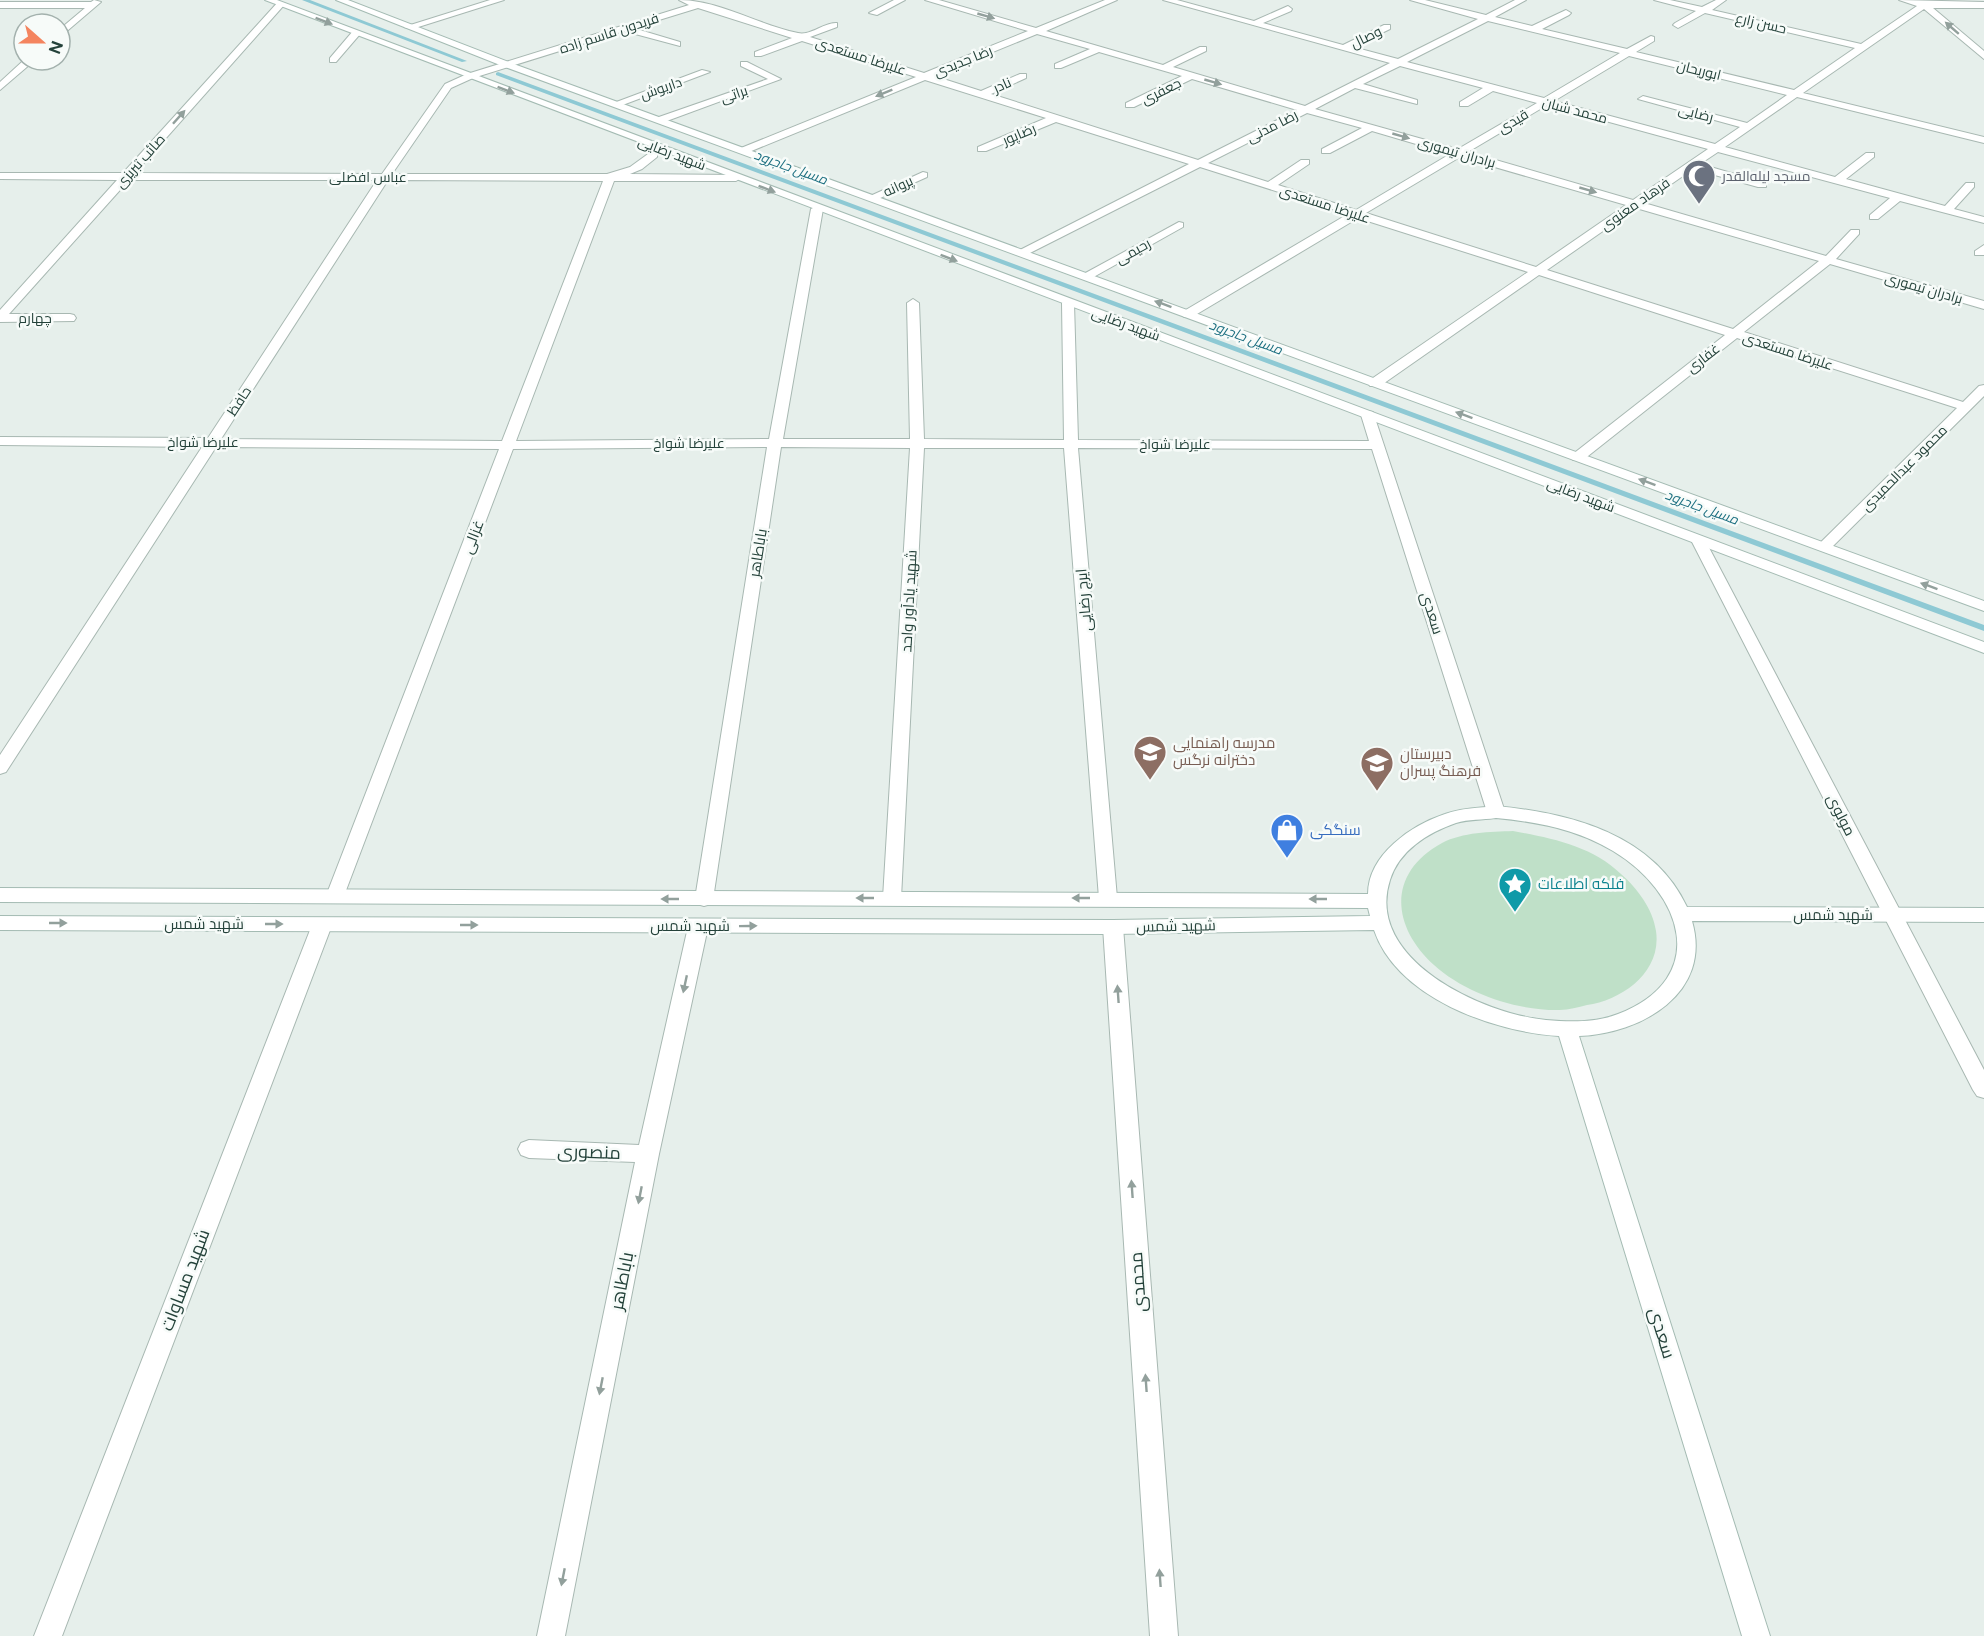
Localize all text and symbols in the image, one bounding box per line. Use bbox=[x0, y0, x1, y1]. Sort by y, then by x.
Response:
street label: فریدون قاسم زاده bbox=[557, 9, 661, 59]
street label: حسن زارع bbox=[1734, 9, 1788, 38]
north arrow bbox=[12, 12, 72, 72]
one-way arrow bbox=[977, 12, 995, 21]
one-way arrow bbox=[315, 16, 333, 26]
one-way arrow bbox=[1944, 21, 1959, 35]
street label: وصال bbox=[1348, 23, 1385, 52]
street label: علیرضا مستعدی bbox=[814, 34, 908, 78]
text: N bbox=[44, 38, 67, 56]
street label: رضا جدیدی bbox=[931, 42, 995, 80]
street label: ابوریحان bbox=[1675, 57, 1723, 83]
street label: داریوش bbox=[638, 73, 684, 103]
street label: نادر bbox=[989, 74, 1014, 96]
street label: جعفری bbox=[1138, 75, 1184, 107]
one-way arrow bbox=[1204, 78, 1222, 87]
street label: براتی bbox=[718, 82, 750, 106]
one-way arrow bbox=[497, 86, 515, 95]
one-way arrow bbox=[874, 88, 892, 98]
street label: محمد شبان bbox=[1541, 94, 1609, 126]
street label: رضایی bbox=[1677, 101, 1715, 125]
street label: رضا مدنی bbox=[1244, 106, 1300, 146]
street label: قیدی bbox=[1495, 106, 1531, 136]
one-way arrow bbox=[172, 110, 185, 125]
street label: رضاپور bbox=[999, 120, 1039, 150]
street label: صائب تبریزی bbox=[112, 131, 168, 191]
one-way arrow bbox=[1392, 132, 1410, 141]
street label: شهید رضایی bbox=[636, 133, 708, 173]
street label: برادران تیموری bbox=[1416, 133, 1498, 171]
water label: مسیل جاجرود bbox=[752, 146, 831, 189]
mosque icon: مسجد لیله‌القدر bbox=[1681, 158, 1717, 205]
place label: مسجد لیله‌القدر bbox=[1721, 168, 1810, 184]
street label: عباس افضلی bbox=[329, 169, 407, 185]
street label: پروانه bbox=[880, 172, 917, 202]
street label: فرهاد معنوی bbox=[1597, 174, 1673, 234]
street label: علیرضا مستعدی bbox=[1278, 182, 1372, 226]
one-way arrow bbox=[758, 185, 776, 195]
one-way arrow bbox=[1579, 186, 1597, 195]
street label: رحیمی bbox=[1113, 235, 1153, 267]
one-way arrow bbox=[940, 254, 958, 263]
street label: برادران تیموری bbox=[1883, 269, 1965, 307]
one-way arrow bbox=[1154, 299, 1172, 309]
street label: شهید رضایی bbox=[1090, 304, 1162, 344]
street label: چهارم bbox=[18, 310, 52, 328]
water label: مسیل جاجرود bbox=[1207, 316, 1286, 359]
street label: علیرضا مستعدی bbox=[1741, 329, 1835, 373]
street label: غفاری bbox=[1683, 340, 1723, 376]
street label: حافظ bbox=[224, 383, 254, 419]
one-way arrow bbox=[1455, 410, 1473, 420]
street label: محمود عبدالحمیدی bbox=[1858, 422, 1950, 514]
street label: علیرضا شواخ bbox=[167, 434, 239, 451]
street label: علیرضا شواخ bbox=[653, 435, 725, 452]
street label: علیرضا شواخ bbox=[1139, 436, 1211, 453]
street label: شهید رضایی bbox=[1545, 475, 1617, 515]
one-way arrow bbox=[1638, 477, 1656, 487]
water label: مسیل جاجرود bbox=[1663, 486, 1742, 529]
street label: غزالی bbox=[458, 518, 489, 557]
street label: باباطاهر bbox=[745, 527, 771, 580]
street label: شهید یادآور واحد bbox=[897, 549, 922, 653]
street label: ایرج رضایی bbox=[1072, 568, 1098, 632]
one-way arrow bbox=[1920, 580, 1938, 590]
street label: سعدی bbox=[1416, 590, 1447, 637]
school or university icon: مدرسه راهنمایی دخترانه نرگس bbox=[1132, 734, 1168, 781]
place label: مدرسه راهنمایی دخترانه نرگس bbox=[1173, 734, 1275, 770]
school or university icon: دبیرستان فرهنگ پسران bbox=[1359, 745, 1395, 792]
place label: دبیرستان فرهنگ پسران bbox=[1400, 745, 1481, 781]
street label: مولوی bbox=[1822, 791, 1859, 839]
shop icon: سنگکی bbox=[1269, 812, 1305, 859]
place label: سنگکی bbox=[1310, 821, 1361, 840]
place icon: فلکه اطلاعات bbox=[1497, 866, 1533, 913]
place label: فلکه اطلاعات bbox=[1538, 875, 1624, 892]
one-way arrow bbox=[856, 893, 875, 903]
one-way arrow bbox=[1072, 893, 1091, 903]
one-way arrow bbox=[661, 894, 680, 903]
one-way arrow bbox=[1309, 894, 1328, 904]
street label: شهید شمس bbox=[1793, 906, 1873, 925]
street label: شهید شمس bbox=[164, 915, 244, 934]
street label: شهید شمس bbox=[1136, 916, 1216, 937]
street label: شهید شمس bbox=[650, 917, 730, 936]
one-way arrow bbox=[49, 918, 68, 928]
one-way arrow bbox=[265, 920, 284, 929]
one-way arrow bbox=[460, 921, 479, 930]
one-way arrow bbox=[739, 921, 758, 930]
one-way arrow bbox=[680, 974, 689, 993]
one-way arrow bbox=[1113, 985, 1123, 1004]
street label: منصوری bbox=[557, 1140, 621, 1164]
one-way arrow bbox=[1127, 1179, 1137, 1198]
one-way arrow bbox=[635, 1186, 644, 1205]
street label: شهید مساوات bbox=[156, 1226, 214, 1334]
street label: باباطاهر bbox=[605, 1250, 638, 1313]
street label: محمدی bbox=[1125, 1251, 1151, 1313]
street label: سعدی bbox=[1644, 1305, 1680, 1361]
one-way arrow bbox=[1141, 1374, 1150, 1393]
one-way arrow bbox=[596, 1377, 605, 1396]
one-way arrow bbox=[558, 1568, 567, 1587]
one-way arrow bbox=[1155, 1568, 1164, 1587]

